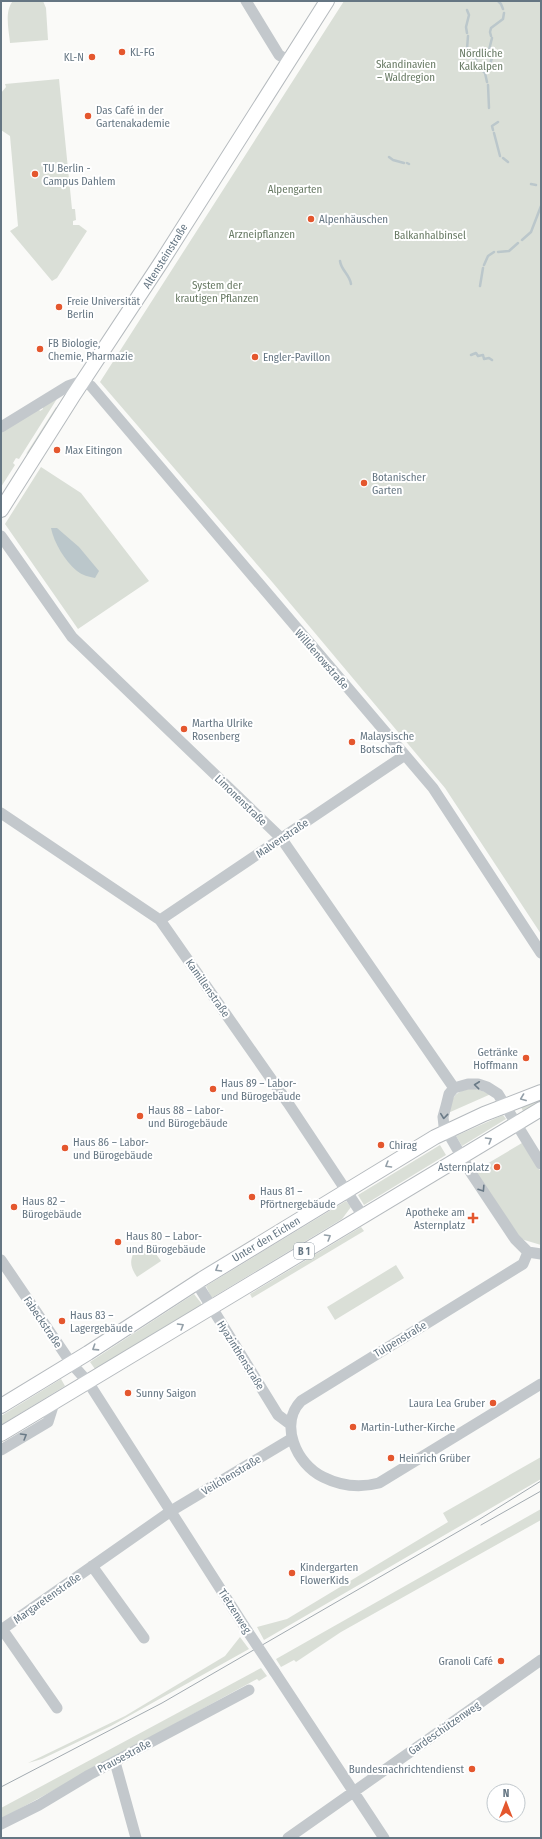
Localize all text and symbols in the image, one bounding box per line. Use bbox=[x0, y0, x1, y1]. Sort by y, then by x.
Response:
place label: KL-FG bbox=[130, 46, 155, 59]
marker: KL-FG bbox=[117, 47, 127, 57]
park label: Nördliche Kalkalpen bbox=[459, 47, 503, 73]
place label: KL-N bbox=[64, 51, 84, 64]
marker: KL-N bbox=[87, 52, 97, 62]
park label: Skandinavien – Waldregion bbox=[376, 58, 436, 84]
place label: Das Café in der Gartenakademie bbox=[96, 104, 170, 130]
marker: Das Café in der Gartenakademie bbox=[83, 111, 93, 121]
place label: TU Berlin - Campus Dahlem bbox=[43, 162, 115, 188]
marker: TU Berlin - Campus Dahlem bbox=[30, 169, 40, 179]
park label: Alpengarten bbox=[268, 183, 322, 196]
place label: Alpenhäuschen bbox=[319, 213, 388, 226]
marker: Alpenhäuschen bbox=[306, 214, 316, 224]
street label: Altensteinstraße bbox=[140, 221, 191, 291]
park label: Arzneipflanzen bbox=[229, 228, 295, 241]
park label: Balkanhalbinsel bbox=[394, 229, 466, 242]
park label: System der krautigen Pflanzen bbox=[175, 279, 259, 305]
place label: Freie Universität Berlin bbox=[67, 295, 141, 321]
marker: Freie Universität Berlin bbox=[54, 302, 64, 312]
place label: FB Biologie, Chemie, Pharmazie bbox=[48, 337, 133, 363]
marker: FB Biologie, Chemie, Pharmazie bbox=[35, 344, 45, 354]
place label: Engler-Pavillon bbox=[263, 351, 330, 364]
marker: Engler-Pavillon bbox=[250, 352, 260, 362]
place label: Max Eitingon bbox=[65, 444, 122, 457]
marker: Max Eitingon bbox=[52, 445, 62, 455]
place label: Botanischer Garten bbox=[372, 471, 426, 497]
marker: Botanischer Garten bbox=[359, 478, 369, 488]
street label: Willdenowstraße bbox=[292, 627, 351, 692]
place label: Martha Ulrike Rosenberg bbox=[192, 717, 253, 743]
marker: Martha Ulrike Rosenberg bbox=[179, 724, 189, 734]
place label: Malaysische Botschaft bbox=[360, 730, 414, 756]
marker: Malaysische Botschaft bbox=[347, 737, 357, 747]
street label: Limonenstraße bbox=[212, 772, 269, 828]
street label: Malvenstraße bbox=[254, 816, 311, 861]
street label: Kamillenstraße bbox=[183, 957, 232, 1020]
place label: Getränke Hoffmann bbox=[473, 1046, 518, 1072]
marker: Getränke Hoffmann bbox=[521, 1053, 531, 1063]
place label: Haus 89 – Labor- und Bürogebäude bbox=[221, 1077, 301, 1103]
one-way arrow bbox=[474, 1081, 480, 1090]
marker: Haus 89 – Labor- und Bürogebäude bbox=[208, 1084, 218, 1094]
one-way arrow bbox=[520, 1094, 527, 1102]
place label: Haus 88 – Labor- und Bürogebäude bbox=[148, 1104, 228, 1130]
marker: Haus 88 – Labor- und Bürogebäude bbox=[135, 1111, 145, 1121]
one-way arrow bbox=[440, 1113, 449, 1119]
place label: Haus 86 – Labor- und Bürogebäude bbox=[73, 1136, 153, 1162]
one-way arrow bbox=[485, 1138, 492, 1145]
place label: Chirag bbox=[389, 1139, 418, 1152]
marker: Chirag bbox=[376, 1140, 386, 1150]
marker: Haus 86 – Labor- und Bürogebäude bbox=[60, 1143, 70, 1153]
one-way arrow bbox=[385, 1161, 392, 1168]
place label: Asternplatz bbox=[438, 1161, 490, 1174]
marker: Asternplatz bbox=[492, 1162, 502, 1172]
place label: Haus 81 – Pförtnergebäude bbox=[260, 1185, 336, 1211]
one-way arrow bbox=[477, 1185, 484, 1192]
marker: Haus 81 – Pförtnergebäude bbox=[247, 1192, 257, 1202]
place label: Haus 82 – Bürogebäude bbox=[22, 1195, 82, 1221]
marker: Haus 82 – Bürogebäude bbox=[9, 1202, 19, 1212]
place label: Apotheke am Asternplatz bbox=[406, 1206, 466, 1232]
marker: Apotheke am Asternplatz bbox=[468, 1213, 478, 1223]
street label: Unter den Eichen bbox=[230, 1214, 303, 1265]
place label: Haus 80 – Labor- und Bürogebäude bbox=[126, 1230, 206, 1256]
one-way arrow bbox=[324, 1234, 331, 1241]
marker: Haus 80 – Labor- und Bürogebäude bbox=[113, 1237, 123, 1247]
road number: B 1 bbox=[294, 1243, 314, 1259]
one-way arrow bbox=[215, 1264, 222, 1271]
street label: Fabeckstraße bbox=[21, 1294, 65, 1350]
place label: Haus 83 – Lagergebäude bbox=[70, 1309, 133, 1335]
marker: Haus 83 – Lagergebäude bbox=[57, 1316, 67, 1326]
street label: Hyazinthenstraße bbox=[214, 1318, 267, 1392]
street label: Tulpenstraße bbox=[372, 1319, 429, 1360]
one-way arrow bbox=[177, 1323, 184, 1330]
one-way arrow bbox=[92, 1343, 99, 1351]
place label: Sunny Saigon bbox=[136, 1387, 196, 1400]
marker: Sunny Saigon bbox=[123, 1388, 133, 1398]
place label: Laura Lea Gruber bbox=[409, 1397, 485, 1410]
marker: Laura Lea Gruber bbox=[488, 1398, 498, 1408]
place label: Martin-Luther-Kirche bbox=[361, 1421, 455, 1434]
marker: Martin-Luther-Kirche bbox=[348, 1422, 358, 1432]
one-way arrow bbox=[20, 1434, 27, 1441]
place label: Heinrich Grüber bbox=[399, 1452, 471, 1465]
street label: Veilchenstraße bbox=[199, 1453, 263, 1498]
marker: Heinrich Grüber bbox=[386, 1453, 396, 1463]
place label: Kindergarten FlowerKids bbox=[300, 1561, 358, 1587]
marker: Kindergarten FlowerKids bbox=[287, 1568, 297, 1578]
street label: Margaretenstraße bbox=[11, 1570, 84, 1627]
street label: Tietzenweg bbox=[215, 1587, 254, 1637]
place label: Granoli Café bbox=[438, 1655, 493, 1668]
marker: Granoli Café bbox=[496, 1656, 506, 1666]
street label: Gardeschützenweg bbox=[406, 1698, 483, 1758]
street label: Prausestraße bbox=[95, 1737, 153, 1776]
place label: Bundesnachrichtendienst bbox=[349, 1763, 464, 1776]
marker: Bundesnachrichtendienst bbox=[467, 1764, 477, 1774]
north arrow bbox=[486, 1783, 526, 1823]
text: N bbox=[503, 1787, 509, 1800]

